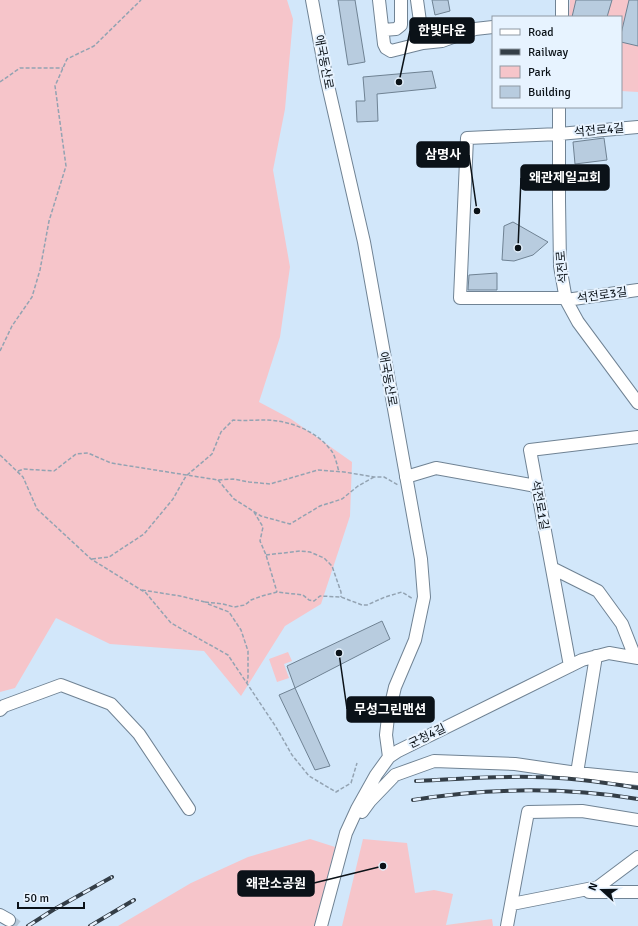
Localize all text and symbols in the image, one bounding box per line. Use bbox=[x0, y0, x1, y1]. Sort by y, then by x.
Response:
legend bbox=[492, 16, 622, 108]
callout: 한빛타운 bbox=[410, 18, 474, 43]
text: 한빛타운 bbox=[418, 23, 466, 39]
text: Road bbox=[528, 25, 554, 40]
street label: 애국동산로 bbox=[311, 34, 336, 91]
text: Railway bbox=[528, 45, 568, 60]
text: Park bbox=[528, 65, 551, 80]
text: Building bbox=[528, 85, 571, 100]
street label: 석전로4길 bbox=[573, 121, 625, 140]
callout: 삼명사 bbox=[417, 142, 469, 167]
text: 삼명사 bbox=[425, 147, 461, 163]
callout: 왜관제일교회 bbox=[521, 165, 609, 190]
text: 왜관제일교회 bbox=[529, 170, 601, 186]
street label: 석전로 bbox=[554, 250, 571, 284]
street label: 석전로3길 bbox=[576, 285, 628, 306]
street label: 애국동산로 bbox=[375, 351, 400, 408]
street label: 석전로1길 bbox=[527, 479, 552, 531]
callout: 무성그린맨션 bbox=[347, 697, 434, 722]
text: 무성그린맨션 bbox=[354, 702, 426, 718]
street label: 군청4길 bbox=[406, 721, 448, 752]
north arrow bbox=[582, 870, 622, 910]
callout: 왜관소공원 bbox=[238, 871, 314, 896]
text: 왜관소공원 bbox=[246, 876, 306, 892]
text: N bbox=[586, 881, 601, 892]
scale bar bbox=[18, 884, 84, 910]
text: 50 m bbox=[24, 891, 49, 906]

